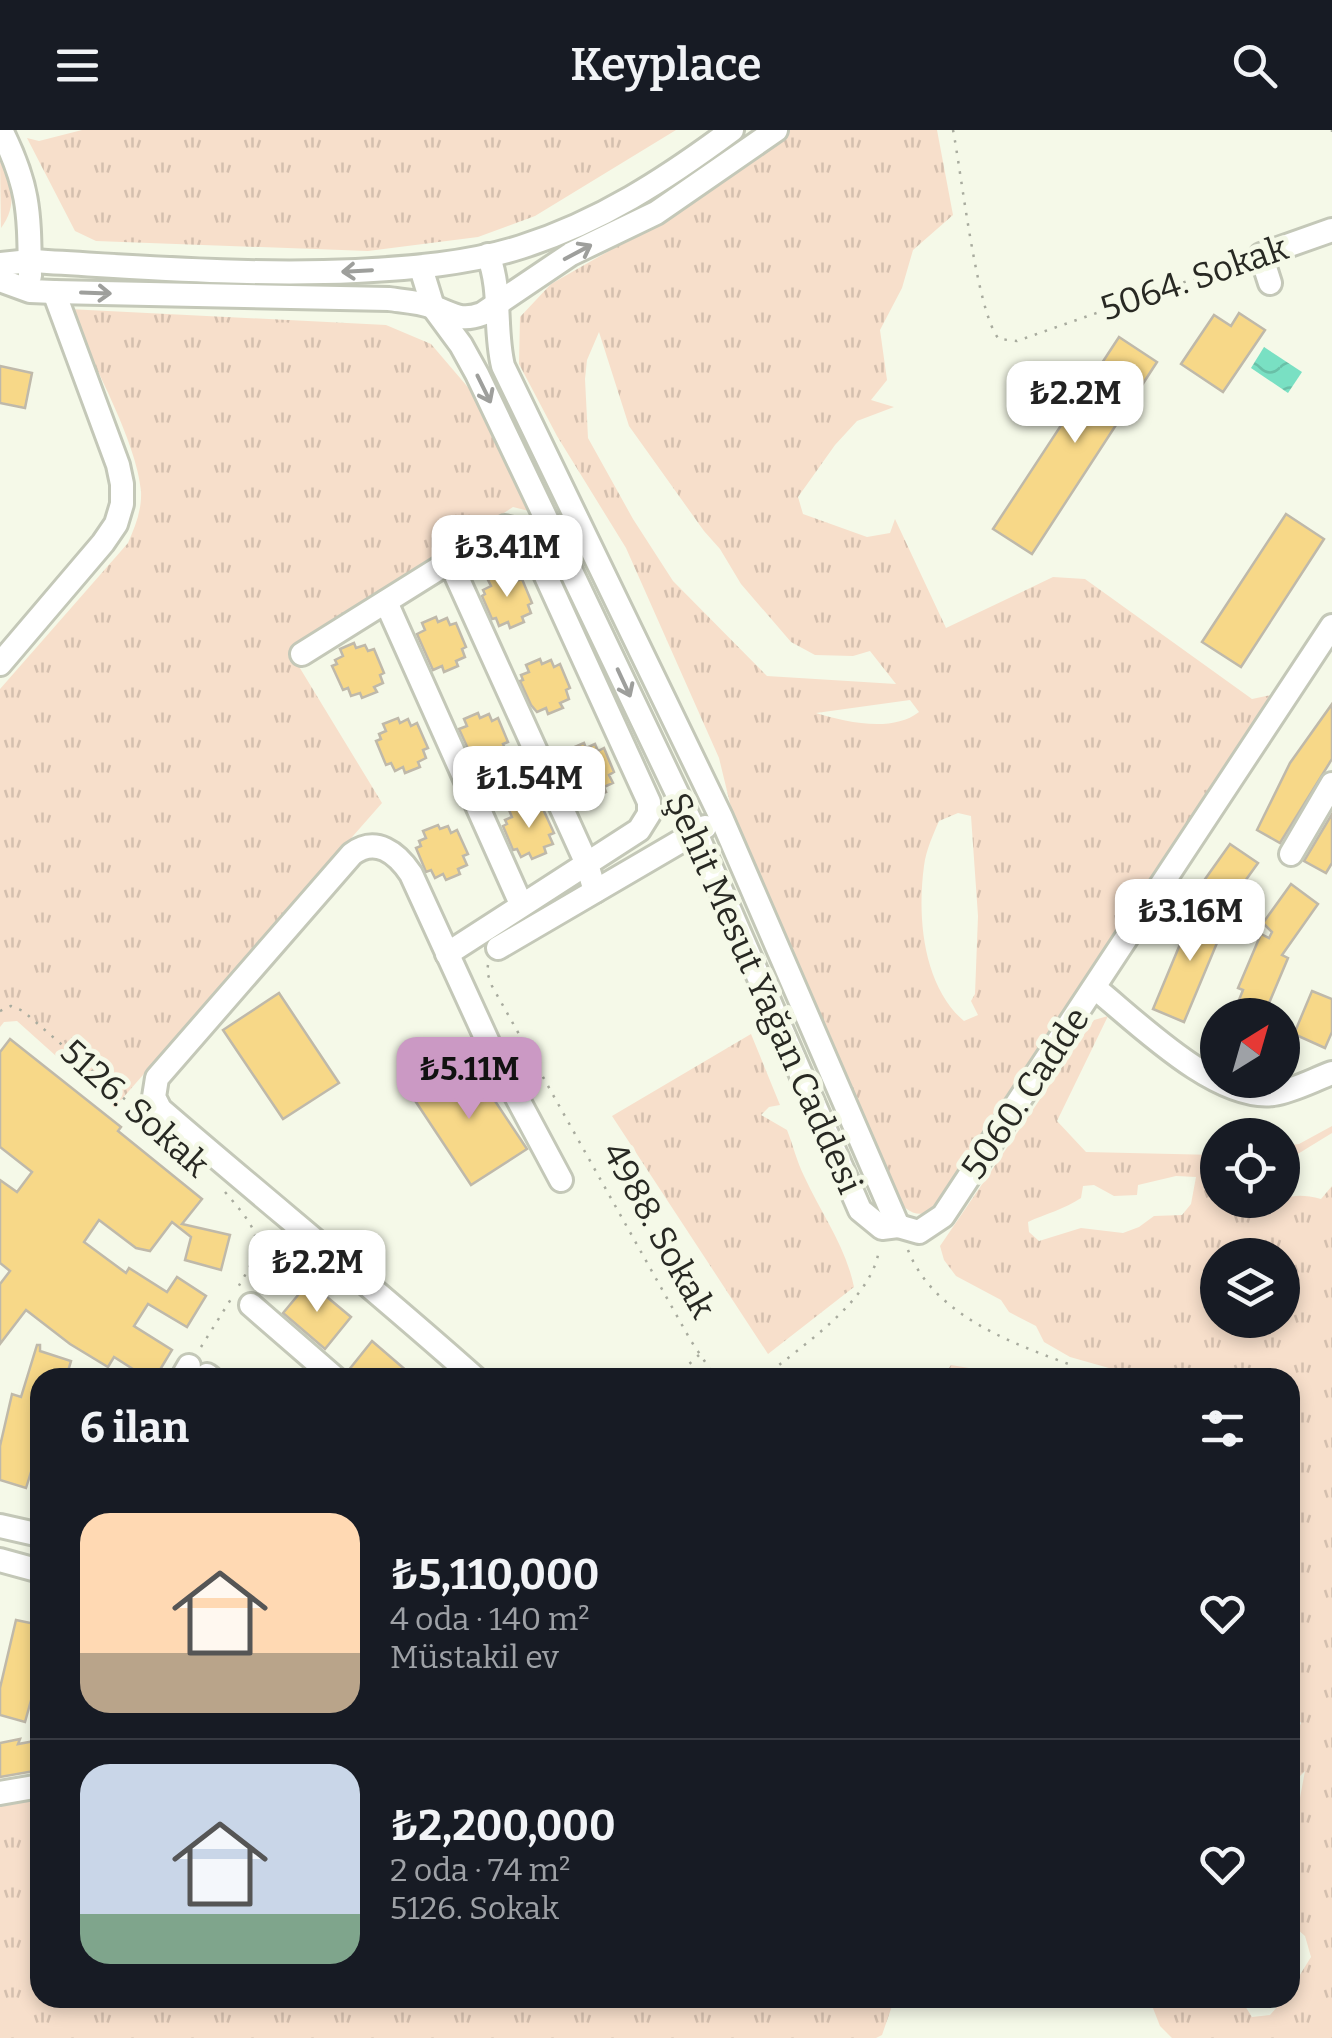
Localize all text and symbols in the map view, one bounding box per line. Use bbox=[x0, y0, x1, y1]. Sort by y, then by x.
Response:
icon: menu bbox=[50, 38, 105, 93]
text: Keyplace bbox=[570, 38, 762, 92]
icon: search bbox=[1227, 38, 1282, 93]
street label: 5064. Sokak bbox=[1095, 226, 1293, 330]
one-way arrow bbox=[563, 241, 592, 261]
one-way arrow bbox=[342, 261, 374, 280]
one-way arrow bbox=[79, 283, 111, 302]
pin: ₺2.2M bbox=[1005, 361, 1145, 446]
one-way arrow bbox=[476, 373, 495, 403]
text: ₺2.2M bbox=[1028, 374, 1122, 412]
pin: ₺3.41M bbox=[426, 515, 588, 600]
text: ₺3.41M bbox=[454, 528, 560, 566]
one-way arrow bbox=[616, 667, 635, 697]
pin: ₺1.54M bbox=[448, 746, 610, 831]
text: ₺1.54M bbox=[475, 759, 583, 797]
street label: Şehit Mesut Yağan Caddesi bbox=[657, 786, 871, 1200]
pin: ₺3.16M bbox=[1109, 879, 1271, 964]
text: ₺3.16M bbox=[1137, 892, 1243, 930]
north arrow bbox=[1200, 998, 1300, 1098]
map controls bbox=[1200, 998, 1300, 1338]
street label: 5060. Cadde bbox=[952, 999, 1098, 1187]
street label: 5126. Sokak bbox=[52, 1031, 218, 1186]
pin: ₺5.11M bbox=[388, 1037, 550, 1122]
text: ₺5.11M bbox=[419, 1050, 519, 1088]
button: locate bbox=[1200, 1118, 1300, 1218]
street label: 4988. Sokak bbox=[594, 1135, 725, 1325]
pin: ₺2.2M bbox=[247, 1230, 387, 1315]
button: layers bbox=[1200, 1238, 1300, 1338]
text: ₺2.2M bbox=[270, 1243, 364, 1281]
icon: filters bbox=[1195, 1401, 1250, 1456]
text: 6 ilan bbox=[80, 1403, 189, 1453]
text: ₺5,110,000 bbox=[390, 1550, 599, 1600]
icon: home bbox=[160, 1553, 280, 1673]
icon: heart bbox=[1195, 1586, 1250, 1641]
text: 4 oda · 140 m² bbox=[390, 1600, 590, 1638]
text: Müstakil ev bbox=[390, 1638, 559, 1676]
text: ₺2,200,000 bbox=[390, 1801, 616, 1851]
icon: home bbox=[160, 1804, 280, 1924]
icon: heart bbox=[1195, 1837, 1250, 1892]
text: 2 oda · 74 m² bbox=[390, 1851, 570, 1889]
text: 5126. Sokak bbox=[390, 1889, 559, 1927]

